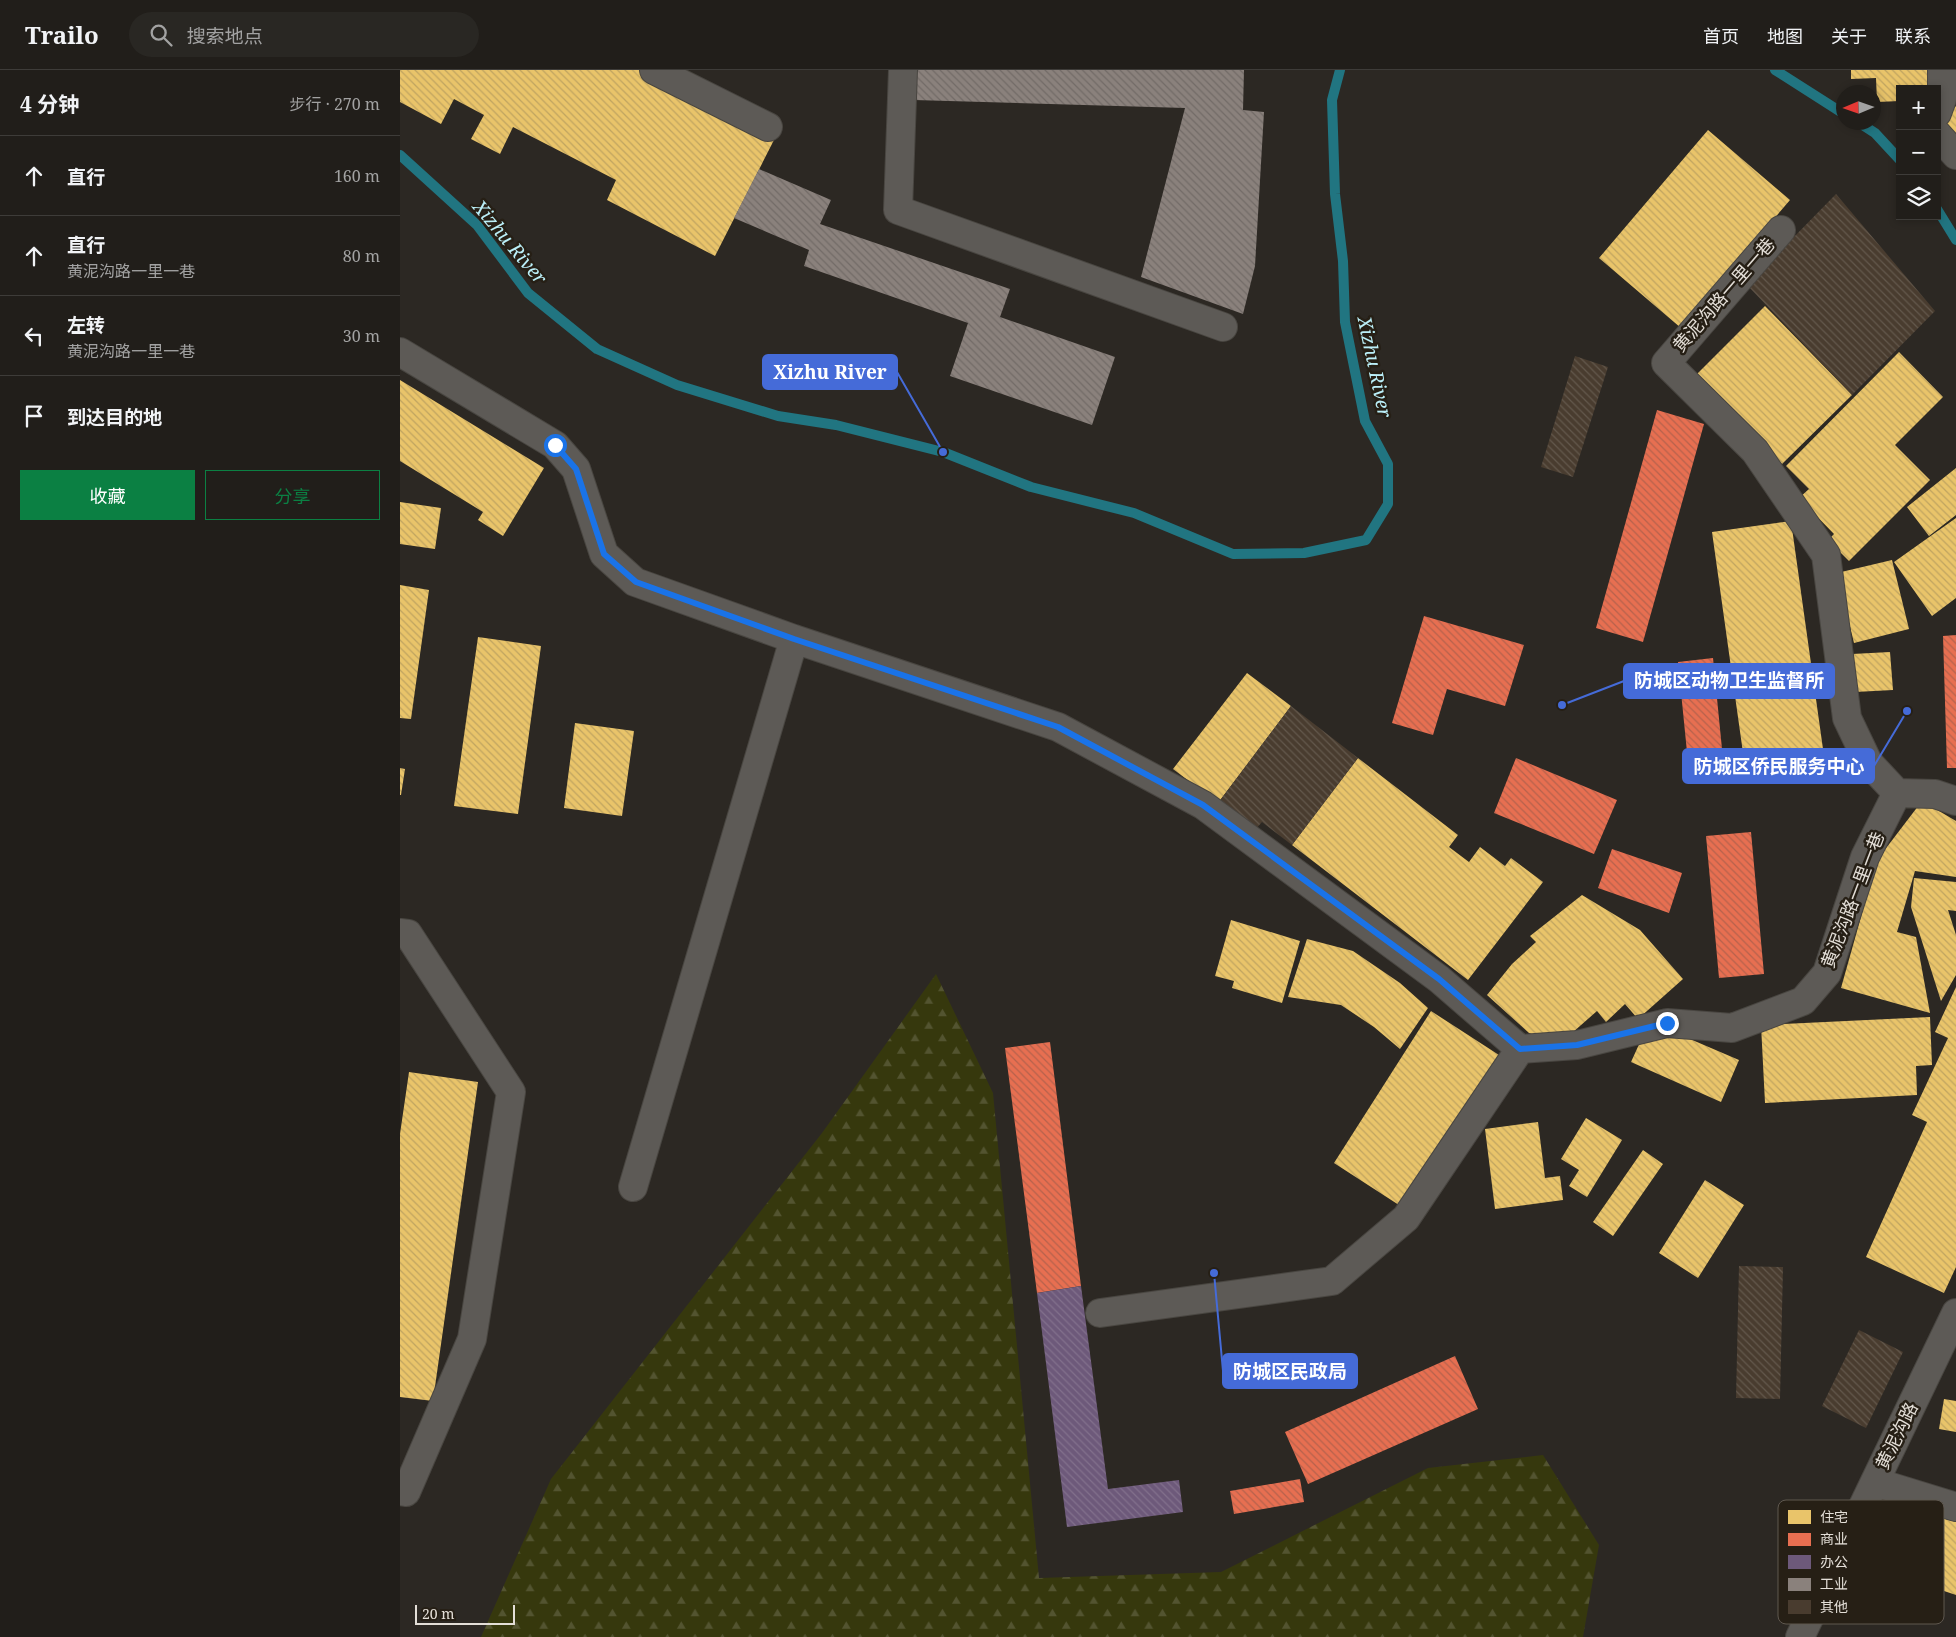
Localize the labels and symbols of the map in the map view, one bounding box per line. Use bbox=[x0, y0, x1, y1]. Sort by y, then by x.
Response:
north arrow bbox=[1836, 85, 1881, 130]
water label: Xizhu River bbox=[466, 194, 553, 290]
street label: 黄泥沟路一里一巷 bbox=[1667, 232, 1780, 357]
water label: Xizhu River bbox=[1351, 313, 1398, 420]
callout: Xizhu River bbox=[763, 355, 897, 389]
text: Xizhu River bbox=[773, 359, 887, 385]
route start bbox=[544, 434, 567, 457]
callout: 防城区动物卫生监督所 bbox=[1624, 664, 1834, 698]
text: 防城区动物卫生监督所 bbox=[1634, 667, 1824, 693]
callout: 防城区侨民服务中心 bbox=[1683, 749, 1874, 783]
text: 防城区侨民服务中心 bbox=[1693, 753, 1865, 779]
street label: 黄泥沟路一里一巷 bbox=[1815, 828, 1889, 971]
route end bbox=[1656, 1012, 1679, 1035]
callout: 防城区民政局 bbox=[1223, 1354, 1357, 1388]
text: 防城区民政局 bbox=[1233, 1358, 1347, 1384]
street label: 黄泥沟路 bbox=[1870, 1398, 1923, 1473]
legend bbox=[1778, 1500, 1944, 1624]
text: 住宅 bbox=[1820, 1507, 1848, 1526]
text: 商业 bbox=[1820, 1529, 1848, 1548]
text: 办公 bbox=[1820, 1552, 1848, 1571]
text: 工业 bbox=[1820, 1574, 1848, 1593]
text: 其他 bbox=[1820, 1597, 1848, 1616]
scale bar bbox=[415, 1602, 515, 1625]

